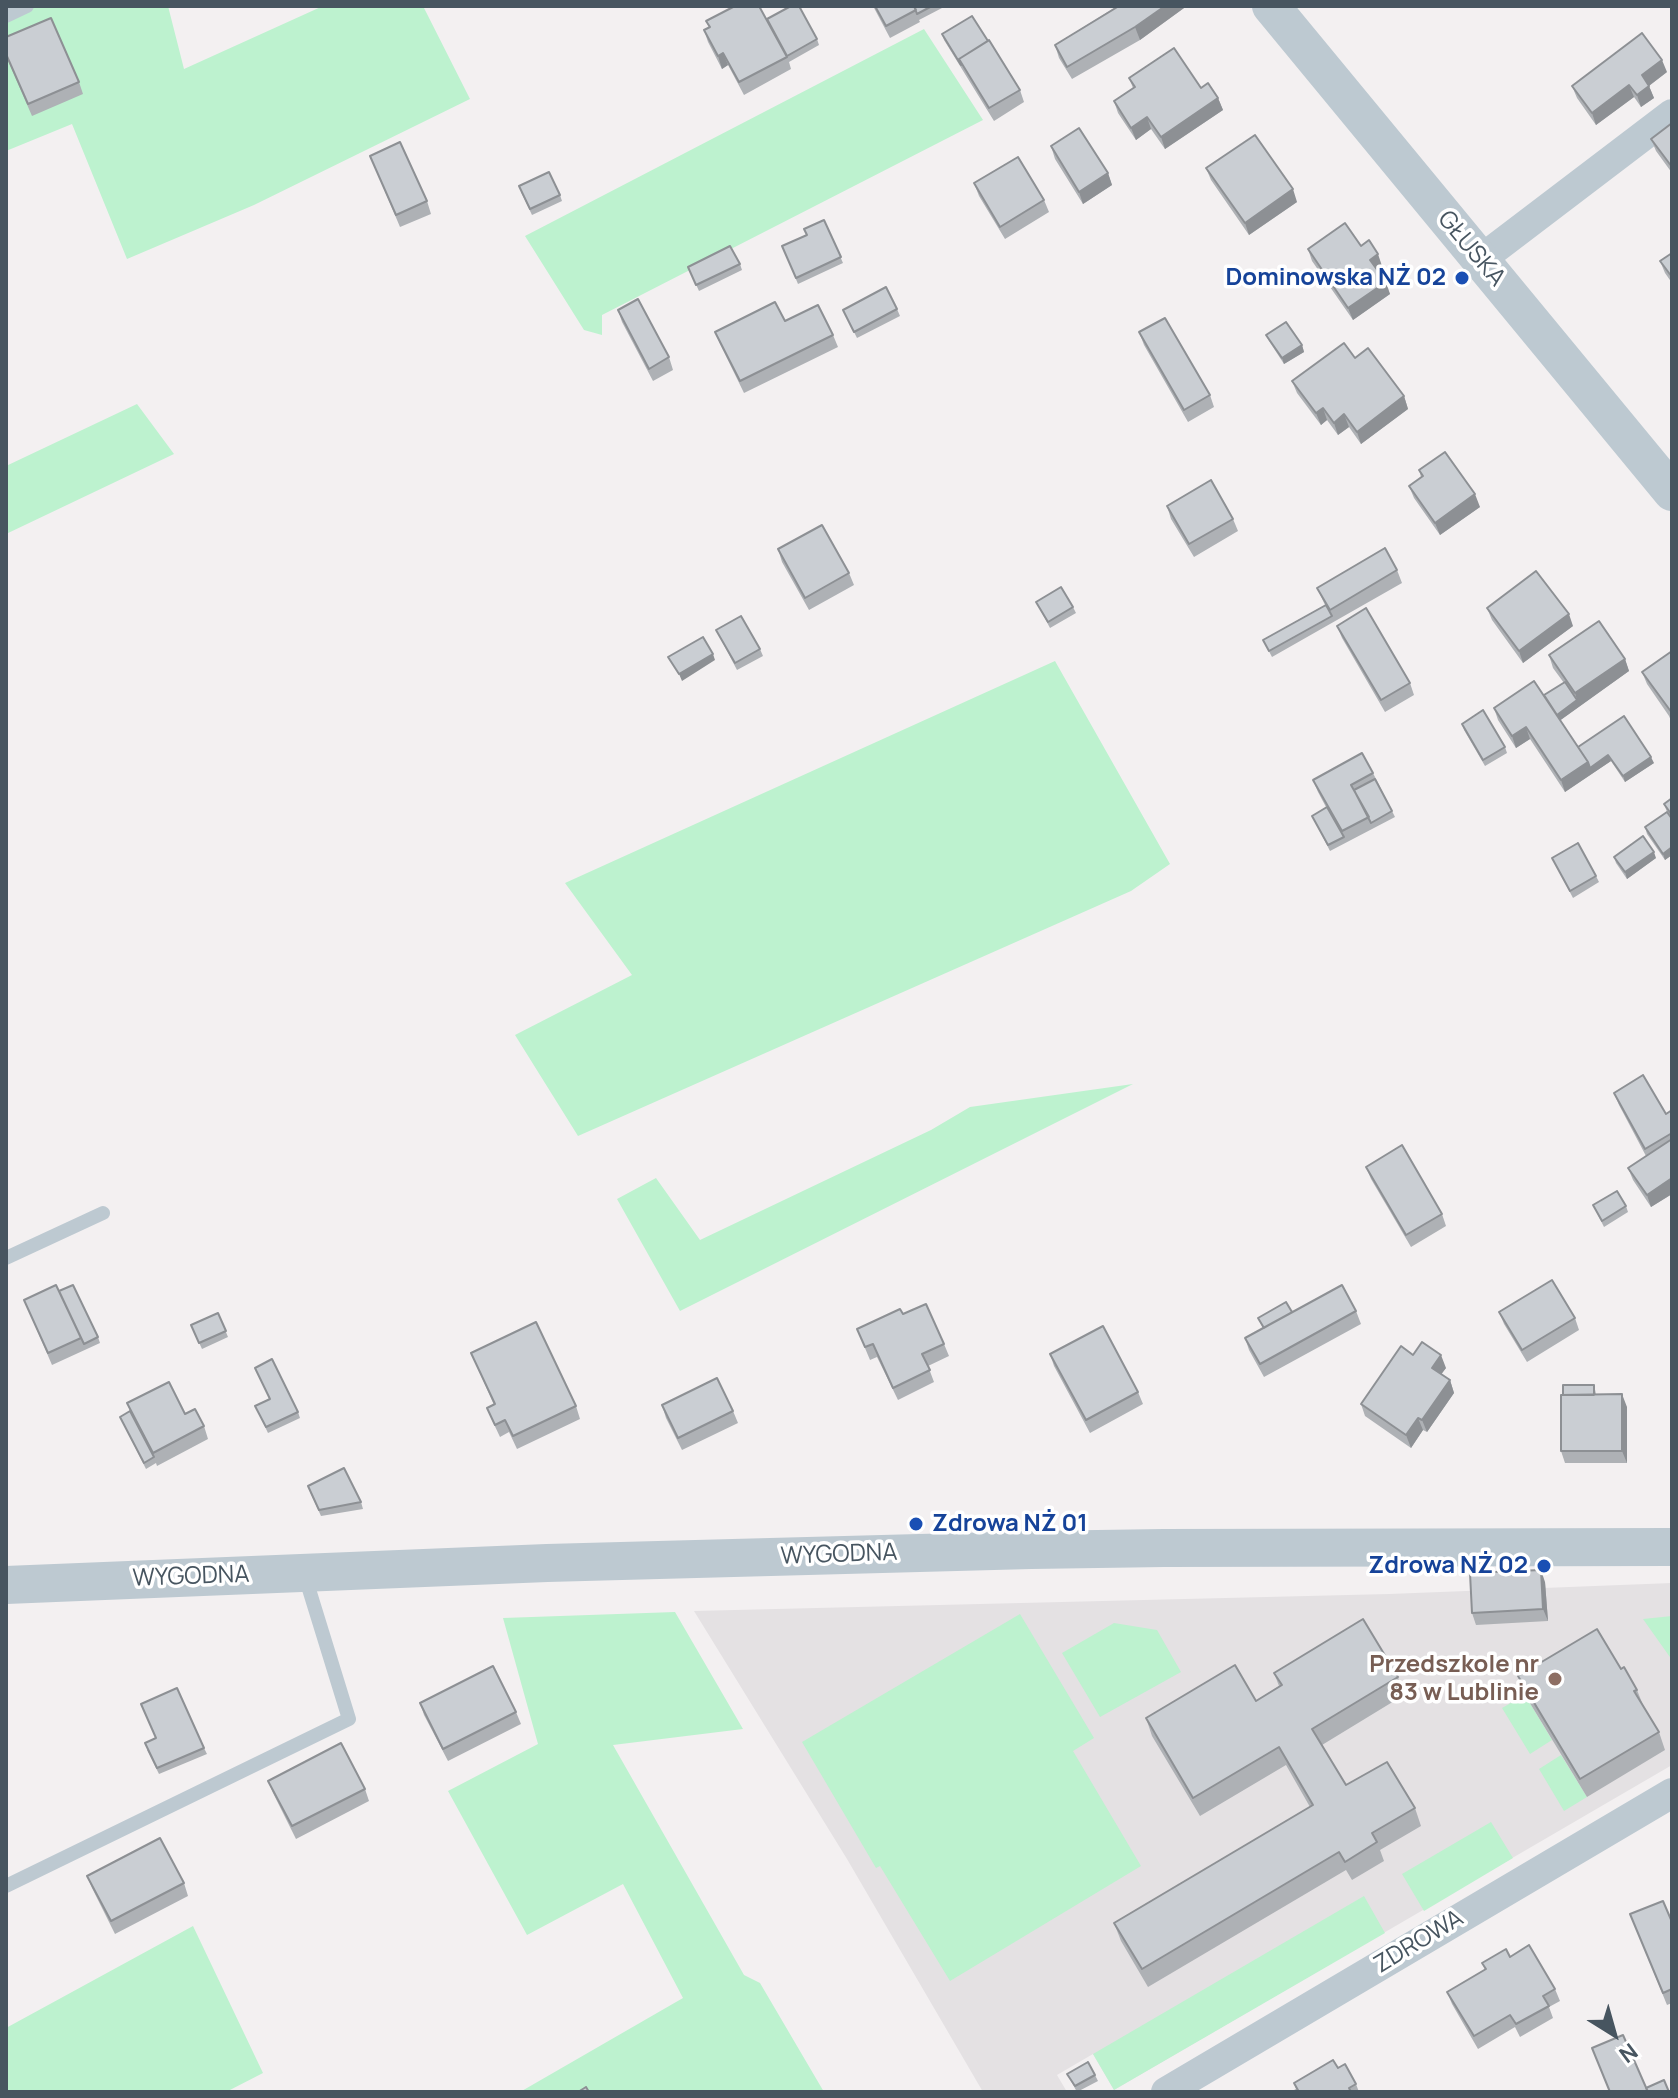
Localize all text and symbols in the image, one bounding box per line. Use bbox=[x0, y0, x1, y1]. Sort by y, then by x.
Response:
street label: GŁUSKA bbox=[1431, 205, 1511, 293]
place label: Dominowska NŻ 02 bbox=[1226, 264, 1446, 292]
marker: Dominowska NŻ 02 bbox=[1453, 269, 1471, 287]
place label: Zdrowa NŻ 01 bbox=[932, 1510, 1088, 1538]
marker: Zdrowa NŻ 01 bbox=[907, 1515, 925, 1533]
street label: WYGODNA bbox=[780, 1539, 898, 1571]
place label: Zdrowa NŻ 02 bbox=[1368, 1552, 1528, 1580]
marker: Zdrowa NŻ 02 bbox=[1535, 1557, 1553, 1575]
street label: WYGODNA bbox=[132, 1561, 250, 1593]
place label: Przedszkole nr 83 w Lublinie bbox=[1369, 1651, 1539, 1707]
marker: Przedszkole nr 83 w Lublinie bbox=[1546, 1670, 1564, 1688]
street label: ZDROWA bbox=[1369, 1904, 1469, 1980]
north arrow bbox=[1574, 1994, 1654, 2074]
text: N bbox=[1613, 2036, 1644, 2070]

